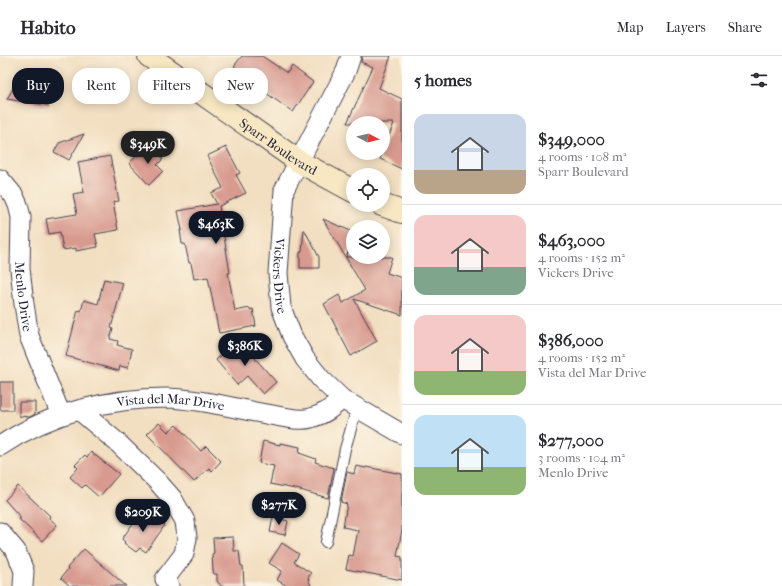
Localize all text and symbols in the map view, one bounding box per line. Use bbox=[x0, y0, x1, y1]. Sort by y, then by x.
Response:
text: Habito bbox=[20, 17, 76, 39]
text: Map bbox=[617, 19, 644, 36]
text: Layers bbox=[666, 19, 706, 36]
text: Share bbox=[728, 19, 762, 36]
chip: Buy bbox=[12, 68, 64, 104]
chip: Rent bbox=[72, 68, 130, 104]
chip: Filters bbox=[138, 68, 205, 104]
chip: New bbox=[213, 68, 268, 104]
icon: filters bbox=[748, 69, 770, 91]
text: 5 homes bbox=[414, 70, 472, 90]
street label: Sparr Boulevard bbox=[237, 115, 321, 178]
north arrow bbox=[346, 116, 390, 160]
map controls bbox=[346, 116, 390, 264]
text: $349,000 bbox=[538, 129, 605, 149]
icon: home bbox=[446, 130, 494, 178]
pin: $349K bbox=[120, 131, 176, 165]
text: $349K bbox=[130, 136, 166, 151]
text: 4 rooms · 108 m² bbox=[538, 149, 626, 164]
text: Sparr Boulevard bbox=[538, 164, 629, 179]
button: locate bbox=[346, 168, 390, 212]
pin: $463K bbox=[188, 211, 244, 245]
text: $463K bbox=[198, 216, 234, 231]
button: layers bbox=[346, 220, 390, 264]
text: $463,000 bbox=[538, 230, 605, 250]
icon: home bbox=[446, 231, 494, 279]
street label: Vickers Drive bbox=[270, 236, 291, 316]
text: 4 rooms · 152 m² bbox=[538, 250, 625, 265]
street label: Menlo Drive bbox=[12, 261, 36, 333]
text: Vickers Drive bbox=[538, 265, 614, 280]
text: $386,000 bbox=[538, 330, 604, 350]
icon: home bbox=[446, 331, 494, 379]
pin: $386K bbox=[217, 333, 273, 367]
text: $386K bbox=[227, 338, 263, 353]
text: 4 rooms · 152 m² bbox=[538, 350, 625, 365]
text: Vista del Mar Drive bbox=[538, 365, 646, 380]
street label: Vista del Mar Drive bbox=[115, 390, 226, 413]
text: $277,000 bbox=[538, 430, 604, 450]
icon: home bbox=[446, 431, 494, 479]
text: 3 rooms · 104 m² bbox=[538, 450, 625, 465]
text: Menlo Drive bbox=[538, 465, 608, 480]
pin: $277K bbox=[251, 492, 307, 526]
text: $277K bbox=[261, 497, 297, 512]
pin: $209K bbox=[115, 499, 171, 533]
text: $209K bbox=[124, 504, 162, 519]

